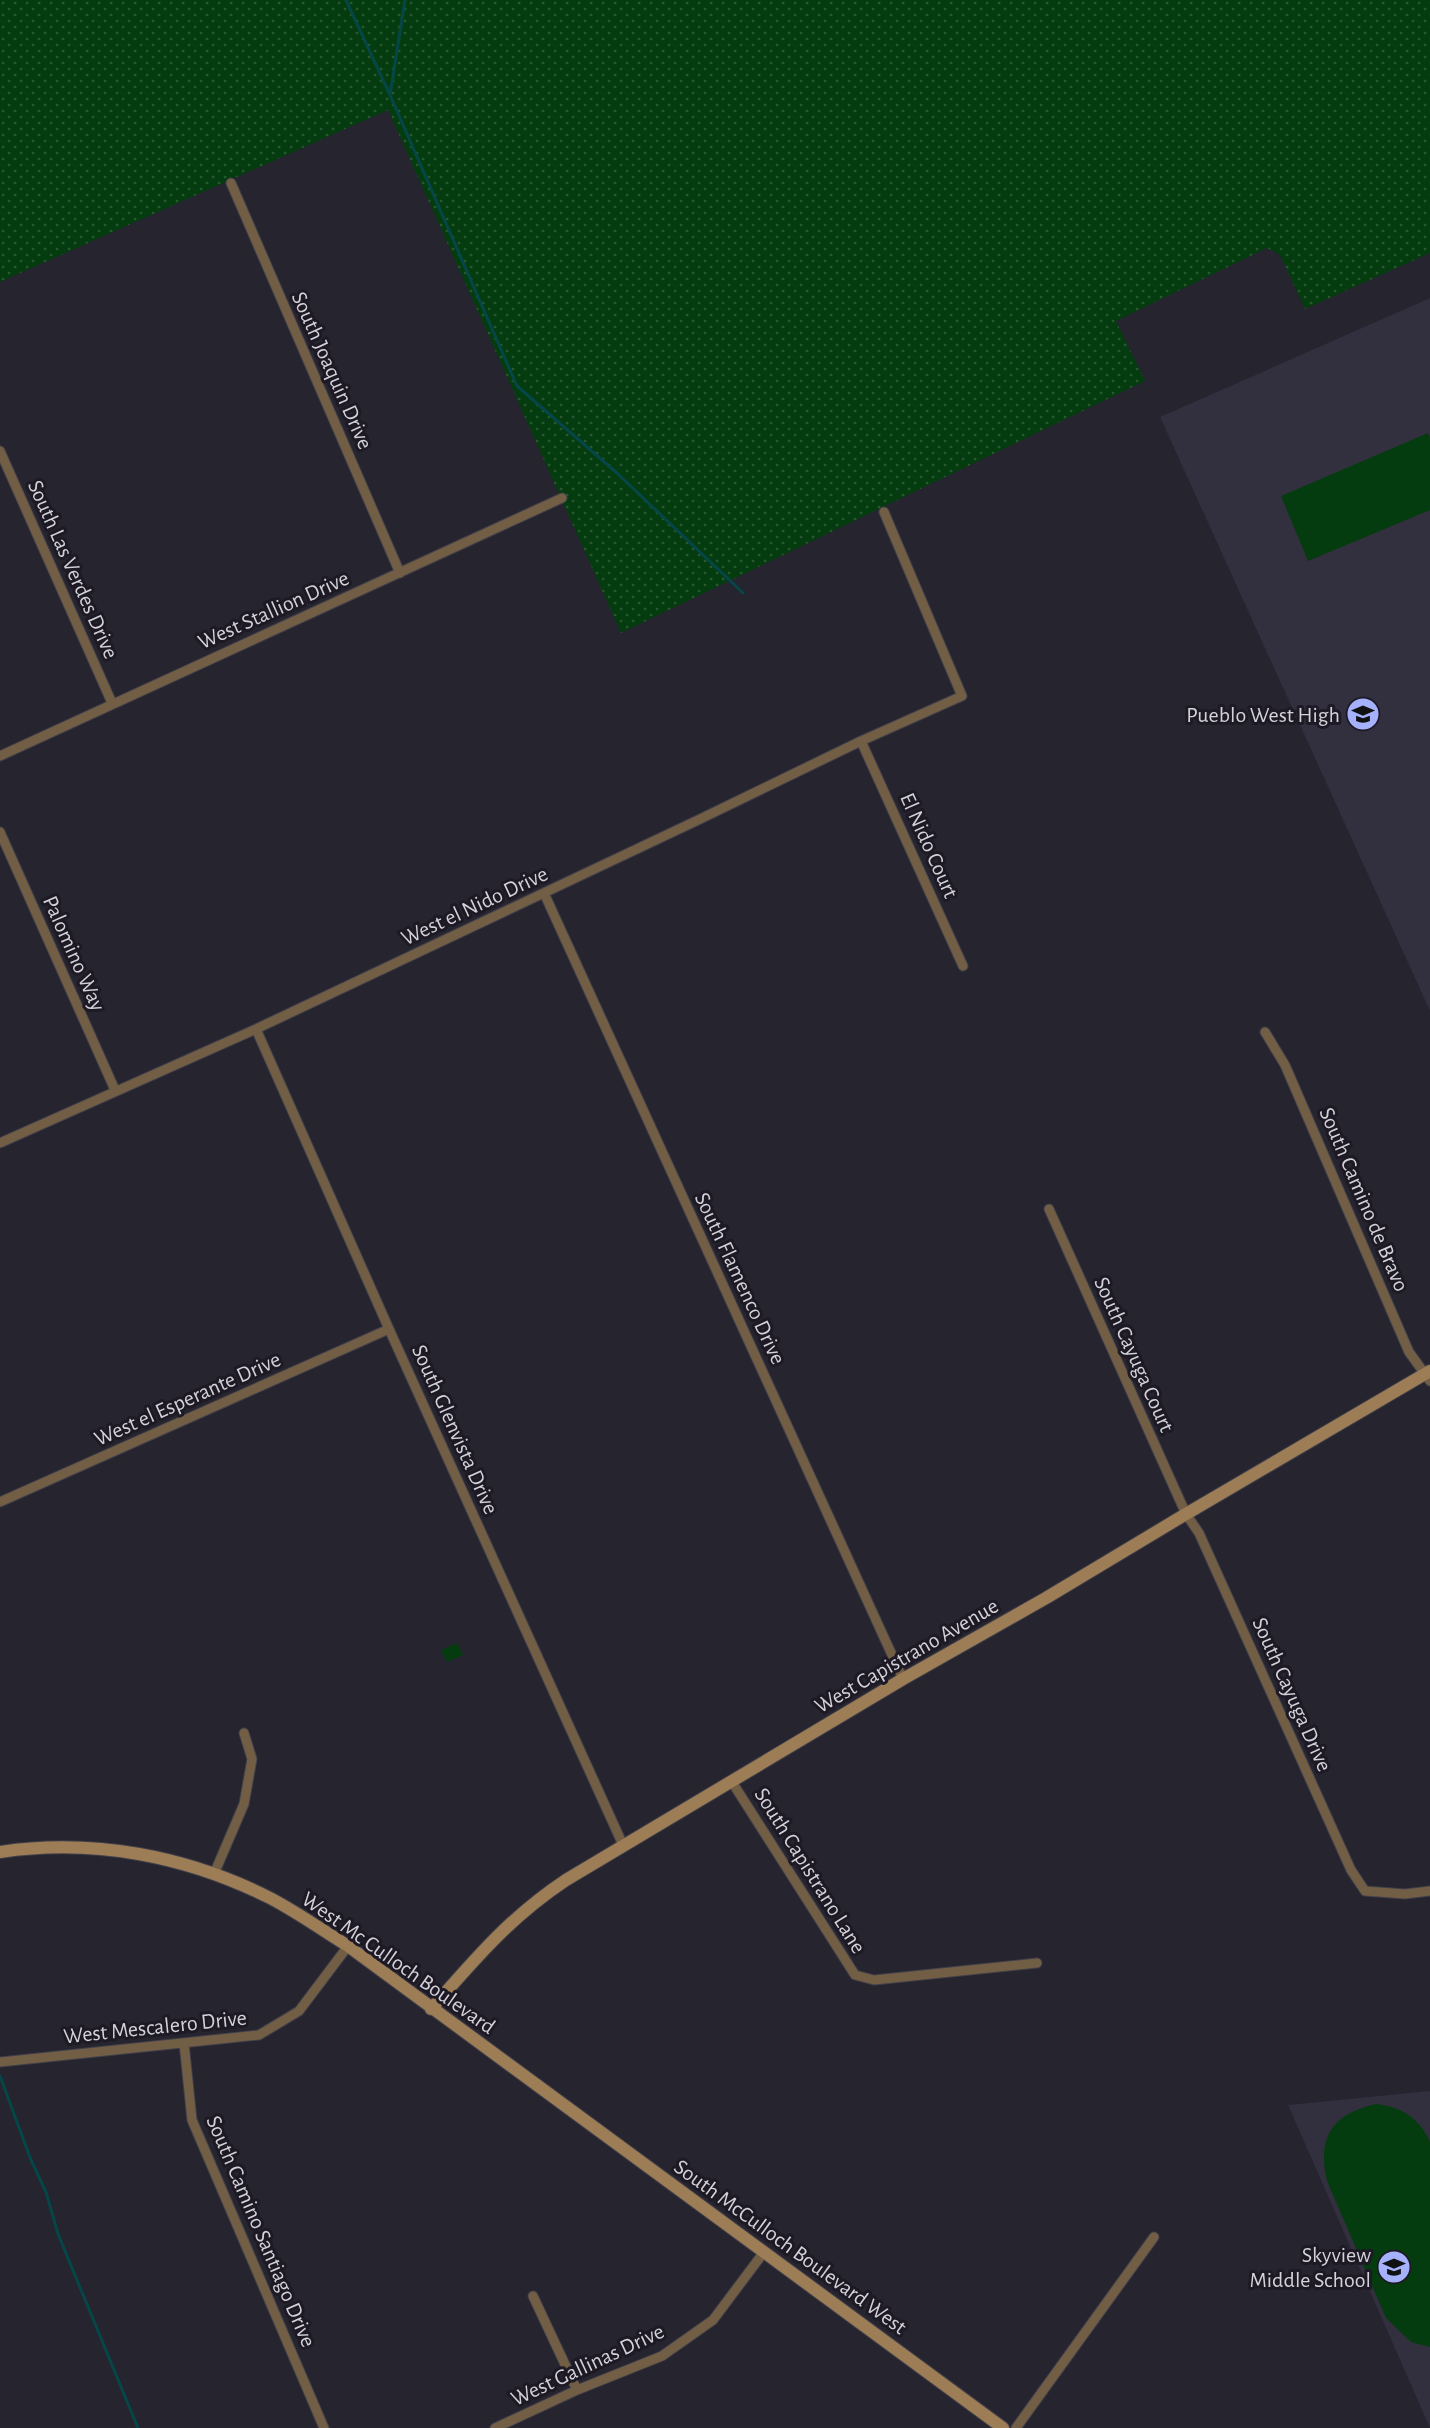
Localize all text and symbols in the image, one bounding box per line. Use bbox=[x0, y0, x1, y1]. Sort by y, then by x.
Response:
street label: South Joaquin Drive bbox=[287, 288, 377, 452]
street label: South Las Verdes Drive bbox=[24, 477, 122, 662]
street label: West Stallion Drive bbox=[195, 567, 352, 653]
school or university icon: Pueblo West High bbox=[1345, 696, 1381, 732]
place label: Pueblo West High bbox=[1186, 704, 1340, 726]
street label: El Nido Court bbox=[896, 789, 962, 901]
street label: West el Nido Drive bbox=[398, 862, 551, 949]
street label: Palomino Way bbox=[39, 893, 109, 1015]
street label: South Camino de Bravo bbox=[1315, 1104, 1413, 1295]
street label: South Flamenco Drive bbox=[691, 1189, 790, 1368]
street label: South Cayuga Court bbox=[1090, 1274, 1178, 1435]
street label: South Glenvista Drive bbox=[408, 1341, 502, 1517]
street label: West el Esperante Drive bbox=[91, 1348, 284, 1450]
street label: West Capistrano Avenue bbox=[811, 1594, 1002, 1717]
street label: South Cayuga Drive bbox=[1248, 1614, 1336, 1775]
street label: South Capistrano Lane bbox=[750, 1784, 870, 1957]
street label: West Mc Culloch Boulevard bbox=[298, 1888, 499, 2038]
street label: West Mescalero Drive bbox=[62, 2006, 248, 2048]
street label: South Camino Santiago Drive bbox=[202, 2113, 320, 2350]
street label: South McCulloch Boulevard West bbox=[670, 2155, 911, 2338]
place label: Skyview Middle School bbox=[1249, 2244, 1371, 2291]
school or university icon: Skyview Middle School bbox=[1376, 2249, 1412, 2285]
street label: West Gallinas Drive bbox=[508, 2320, 667, 2410]

